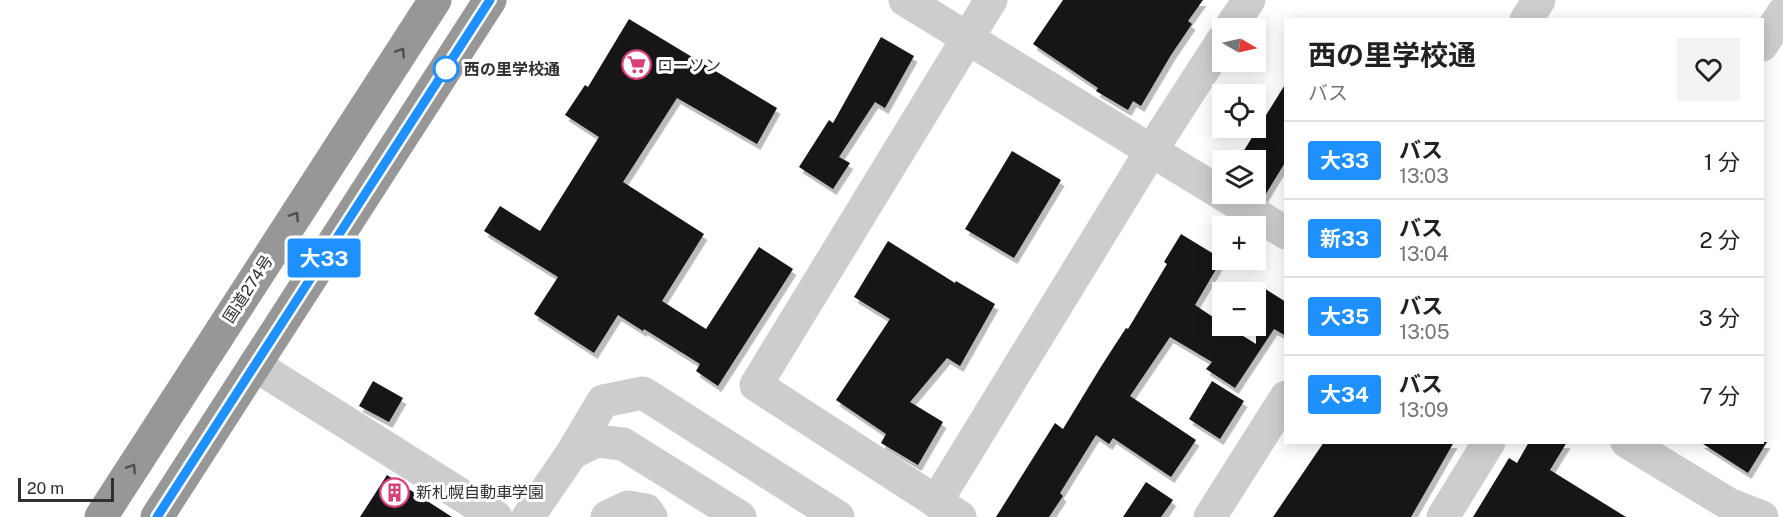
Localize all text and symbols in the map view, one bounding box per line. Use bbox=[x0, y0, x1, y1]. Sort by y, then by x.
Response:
north arrow bbox=[1212, 18, 1266, 72]
map controls bbox=[1212, 18, 1266, 336]
text: 西の里学校通 bbox=[1308, 38, 1476, 71]
button: heart bbox=[1677, 38, 1740, 101]
one-way arrow bbox=[394, 48, 405, 59]
supermarket icon: ローソン bbox=[620, 49, 652, 81]
marker: 西の里学校通 bbox=[433, 56, 459, 82]
place label: ローソン bbox=[657, 56, 721, 75]
place label: 西の里学校通 bbox=[464, 60, 560, 79]
text: バス bbox=[1308, 81, 1348, 105]
button: locate bbox=[1212, 84, 1266, 138]
text: バス bbox=[1399, 137, 1443, 163]
text: 大33 bbox=[1320, 148, 1369, 173]
text: 1 分 bbox=[1704, 149, 1740, 175]
button: layers bbox=[1212, 150, 1266, 204]
text: 13:03 bbox=[1399, 164, 1449, 188]
one-way arrow bbox=[288, 212, 300, 222]
text: バス bbox=[1399, 215, 1443, 241]
button: + bbox=[1212, 216, 1266, 270]
text: 新33 bbox=[1320, 226, 1369, 251]
text: 2 分 bbox=[1700, 227, 1740, 253]
line badge: 大33 bbox=[290, 238, 358, 278]
text: 13:04 bbox=[1399, 242, 1449, 266]
text: 大33 bbox=[300, 246, 348, 271]
street label: 国道274号 bbox=[219, 252, 277, 326]
button: − bbox=[1212, 282, 1266, 336]
text: バス bbox=[1399, 293, 1443, 319]
text: 大35 bbox=[1320, 304, 1369, 329]
text: 3 分 bbox=[1699, 305, 1740, 331]
text: 13:05 bbox=[1399, 320, 1449, 344]
text: バス bbox=[1399, 371, 1443, 397]
text: 大34 bbox=[1320, 382, 1369, 407]
text: 7 分 bbox=[1699, 383, 1740, 409]
text: 13:09 bbox=[1399, 398, 1449, 422]
one-way arrow bbox=[125, 464, 137, 474]
scale bar bbox=[18, 475, 114, 502]
building icon: 新札幌自動車学園 bbox=[379, 476, 411, 508]
text: 20 m bbox=[27, 479, 64, 498]
place label: 新札幌自動車学園 bbox=[416, 483, 544, 502]

